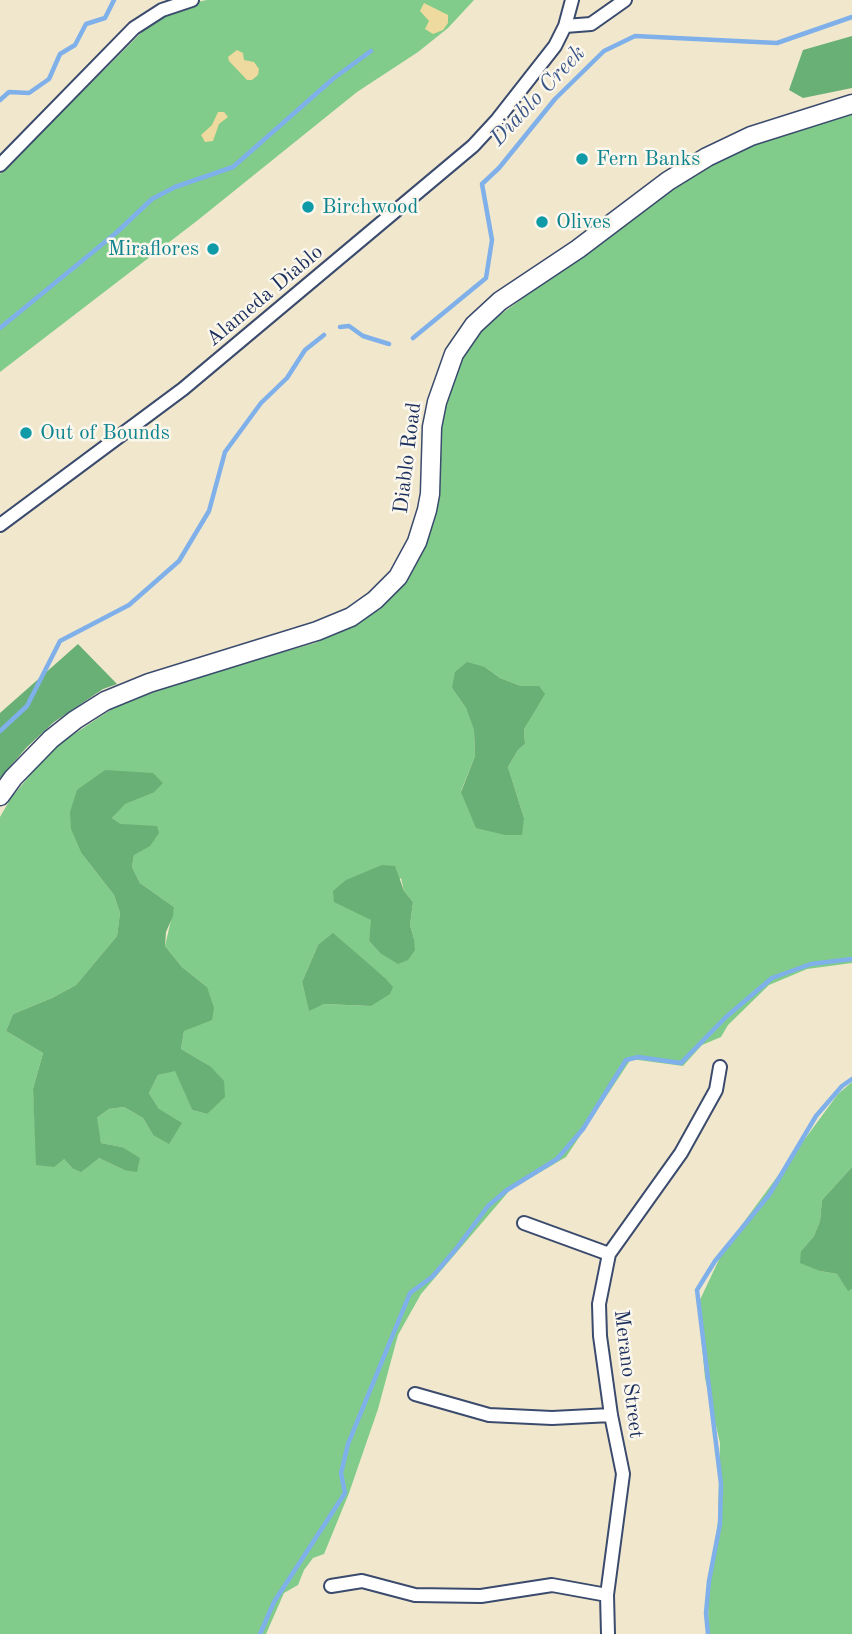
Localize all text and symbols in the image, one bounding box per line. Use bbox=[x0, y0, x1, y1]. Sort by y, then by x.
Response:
water label: Diablo Creek bbox=[484, 40, 592, 152]
place label: Fern Banks bbox=[596, 146, 700, 172]
marker: Fern Banks bbox=[574, 151, 590, 167]
place label: Birchwood bbox=[322, 194, 418, 220]
marker: Birchwood bbox=[300, 199, 316, 215]
place label: Olives bbox=[556, 209, 611, 235]
marker: Olives bbox=[534, 214, 550, 230]
place label: Miraflores bbox=[108, 236, 199, 262]
street label: Alameda Diablo bbox=[201, 240, 329, 352]
marker: Miraflores bbox=[205, 241, 221, 257]
street label: Diablo Road bbox=[389, 401, 427, 515]
place label: Out of Bounds bbox=[40, 420, 170, 446]
marker: Out of Bounds bbox=[18, 425, 34, 441]
street label: Merano Street bbox=[608, 1308, 648, 1440]

